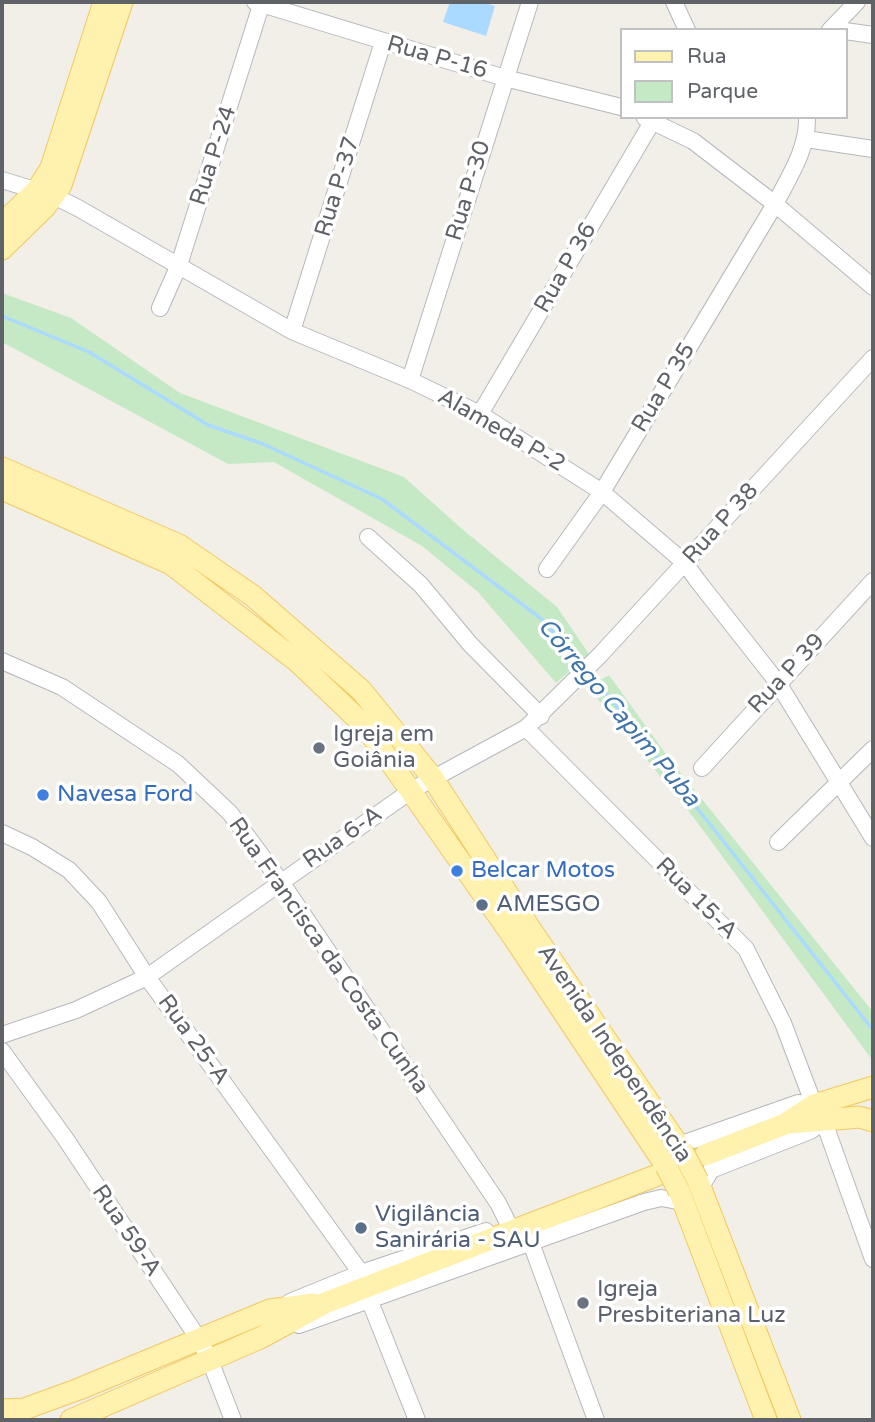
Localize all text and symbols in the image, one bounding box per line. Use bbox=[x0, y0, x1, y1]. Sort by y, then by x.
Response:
legend bbox=[620, 28, 847, 119]
street label: Rua P-16 bbox=[384, 31, 490, 85]
text: Rua bbox=[687, 44, 727, 69]
text: Parque bbox=[687, 79, 758, 104]
street label: Rua P-24 bbox=[185, 103, 243, 209]
street label: Rua P-37 bbox=[310, 134, 366, 240]
street label: Rua P-30 bbox=[441, 138, 497, 244]
street label: Rua P 36 bbox=[529, 218, 603, 318]
street label: Rua P 35 bbox=[627, 338, 701, 438]
street label: Alameda P-2 bbox=[432, 383, 570, 479]
street label: Rua P 38 bbox=[677, 478, 765, 570]
water label: Córrego Capim Puba bbox=[531, 613, 705, 813]
street label: Rua P 39 bbox=[743, 628, 831, 720]
place label: Igreja em Goiânia bbox=[333, 721, 434, 775]
marker: Igreja em Goiânia bbox=[311, 740, 327, 756]
place label: Navesa Ford bbox=[57, 781, 193, 809]
marker: Navesa Ford bbox=[35, 787, 51, 803]
street label: Rua 6-A bbox=[298, 801, 388, 875]
street label: Rua Francisca da Costa Cunha bbox=[222, 813, 434, 1099]
street label: Rua 15-A bbox=[649, 852, 743, 946]
place label: Belcar Motos bbox=[471, 857, 615, 885]
marker: Belcar Motos bbox=[449, 863, 465, 879]
place label: AMESGO bbox=[496, 891, 600, 919]
marker: AMESGO bbox=[474, 897, 490, 913]
street label: Avenida Independência bbox=[531, 940, 697, 1168]
street label: Rua 25-A bbox=[151, 990, 235, 1090]
street label: Rua 59-A bbox=[85, 1180, 167, 1282]
place label: Vigilância Sanirária - SAU bbox=[375, 1201, 541, 1255]
marker: Vigilância Sanirária - SAU bbox=[353, 1220, 369, 1236]
place label: Igreja Presbiteriana Luz bbox=[597, 1276, 786, 1330]
marker: Igreja Presbiteriana Luz bbox=[575, 1295, 591, 1311]

